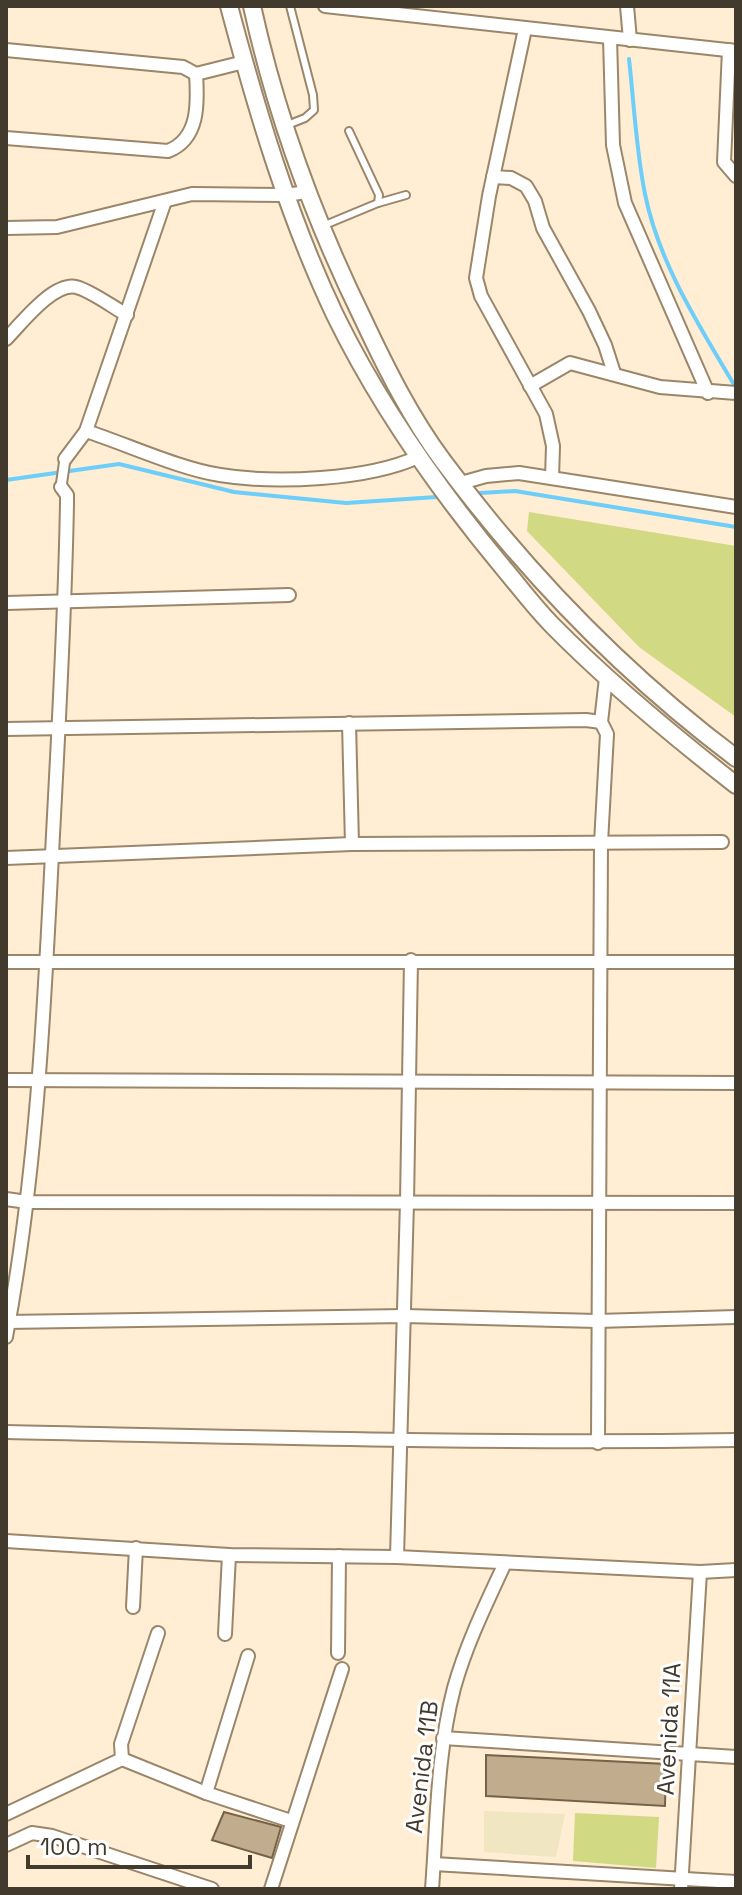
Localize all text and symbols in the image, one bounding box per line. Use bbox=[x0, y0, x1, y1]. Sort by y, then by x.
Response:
street label: Avenida 11A bbox=[650, 1662, 687, 1796]
street label: Avenida 11B bbox=[398, 1699, 445, 1835]
scale bar bbox=[28, 1819, 250, 1869]
text: 100 m bbox=[40, 1831, 108, 1862]

